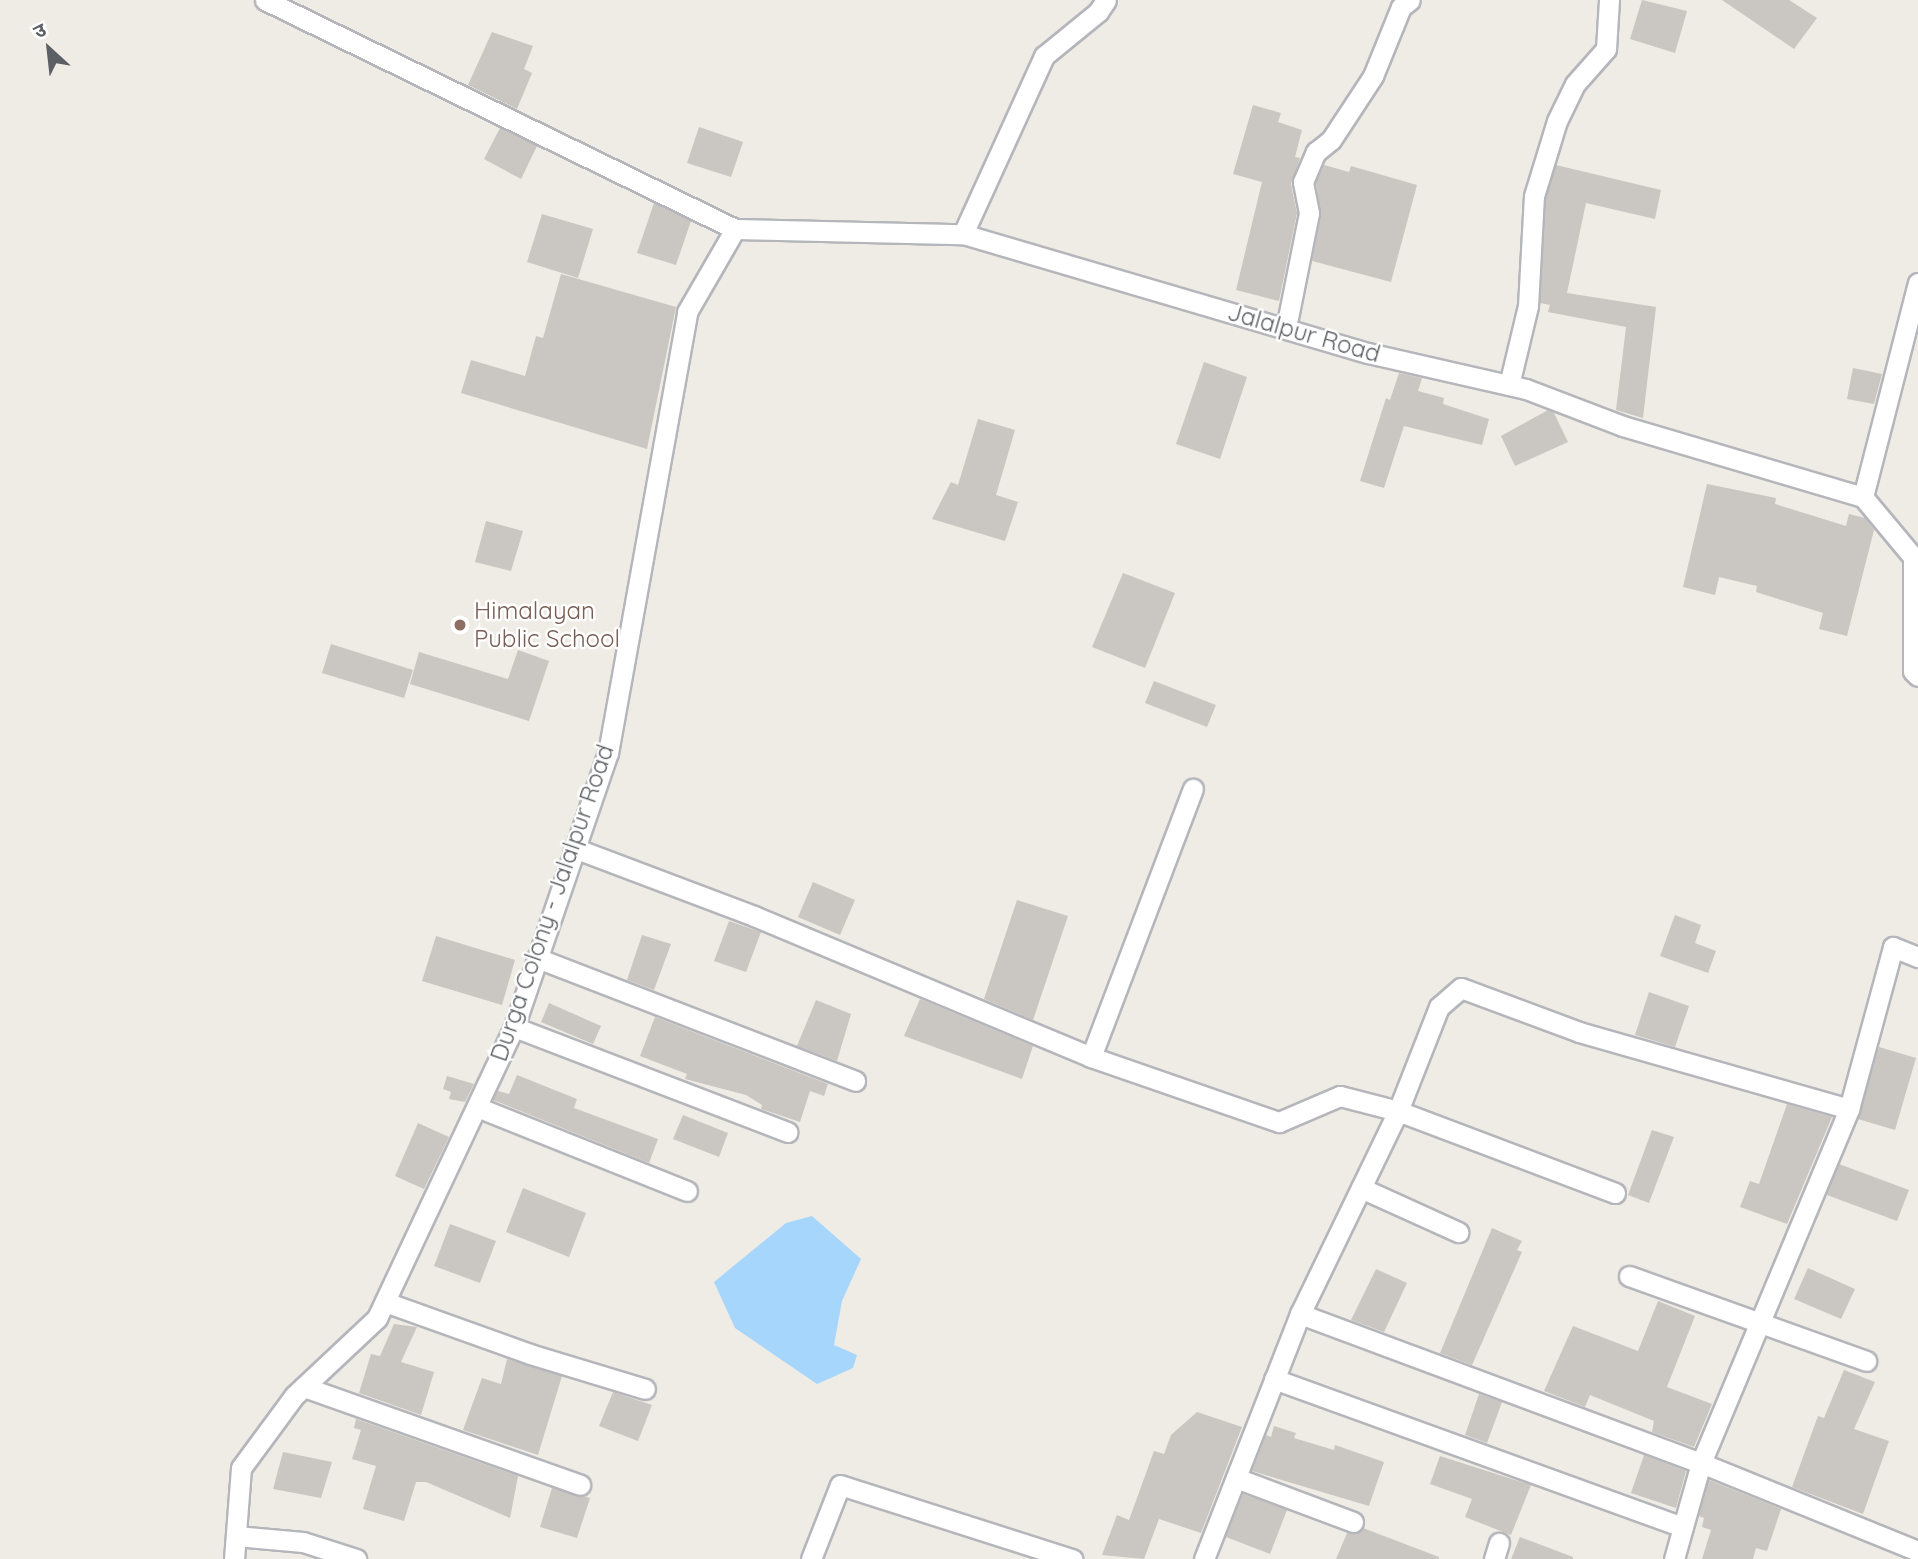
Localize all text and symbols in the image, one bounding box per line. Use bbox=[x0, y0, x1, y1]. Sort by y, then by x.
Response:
north arrow bbox=[14, 14, 84, 84]
text: उ bbox=[29, 17, 50, 44]
street label: Jalalpur Road bbox=[1224, 297, 1384, 369]
place label: Himalayan Public School bbox=[474, 597, 620, 653]
marker: Himalayan Public School bbox=[452, 617, 468, 633]
street label: Durga Colony - Jalalpur Road bbox=[484, 741, 620, 1065]

